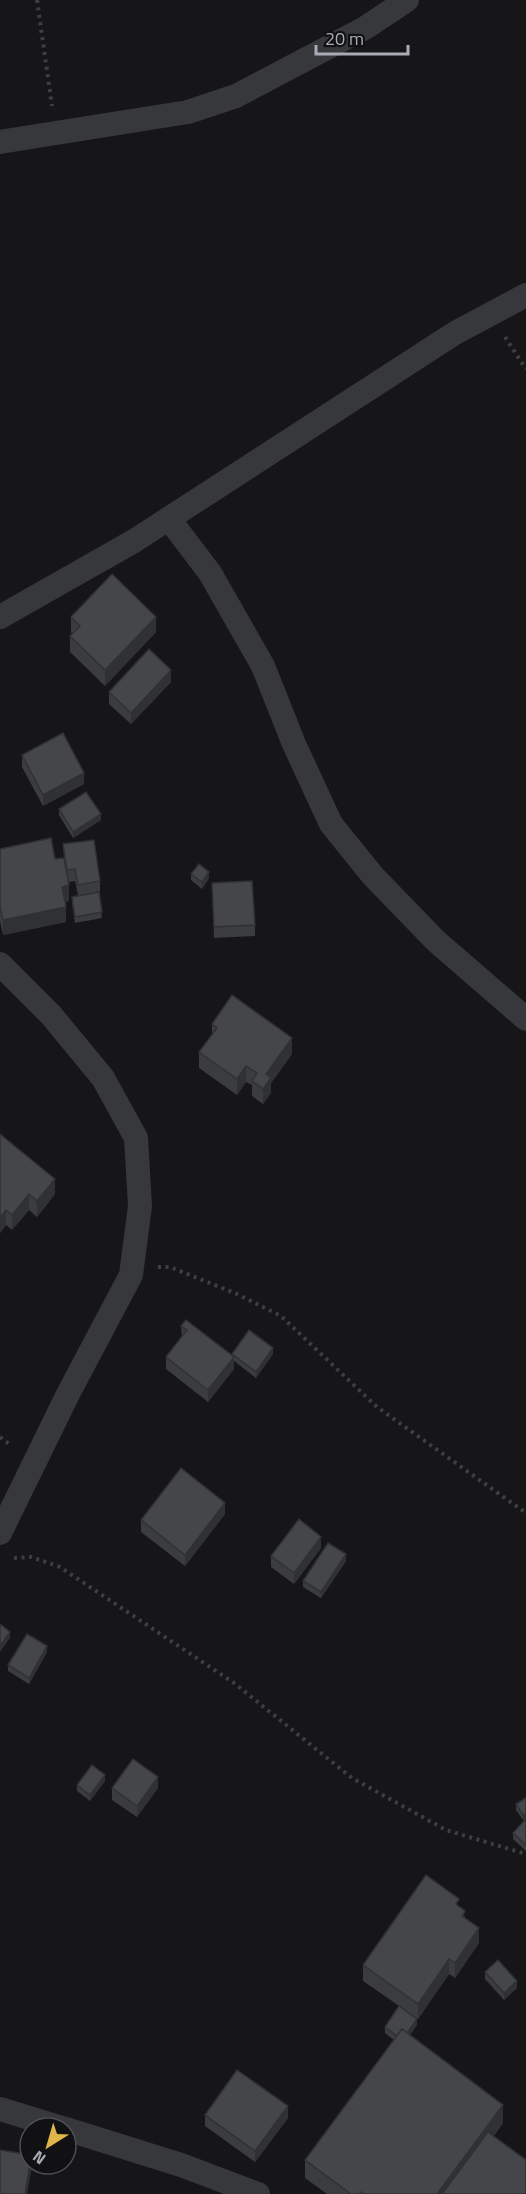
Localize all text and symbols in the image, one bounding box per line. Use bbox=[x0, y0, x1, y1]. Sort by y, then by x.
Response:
scale bar bbox=[316, 18, 408, 56]
text: 20 m bbox=[325, 25, 364, 52]
north arrow bbox=[18, 2116, 78, 2176]
text: N bbox=[27, 2145, 51, 2171]

